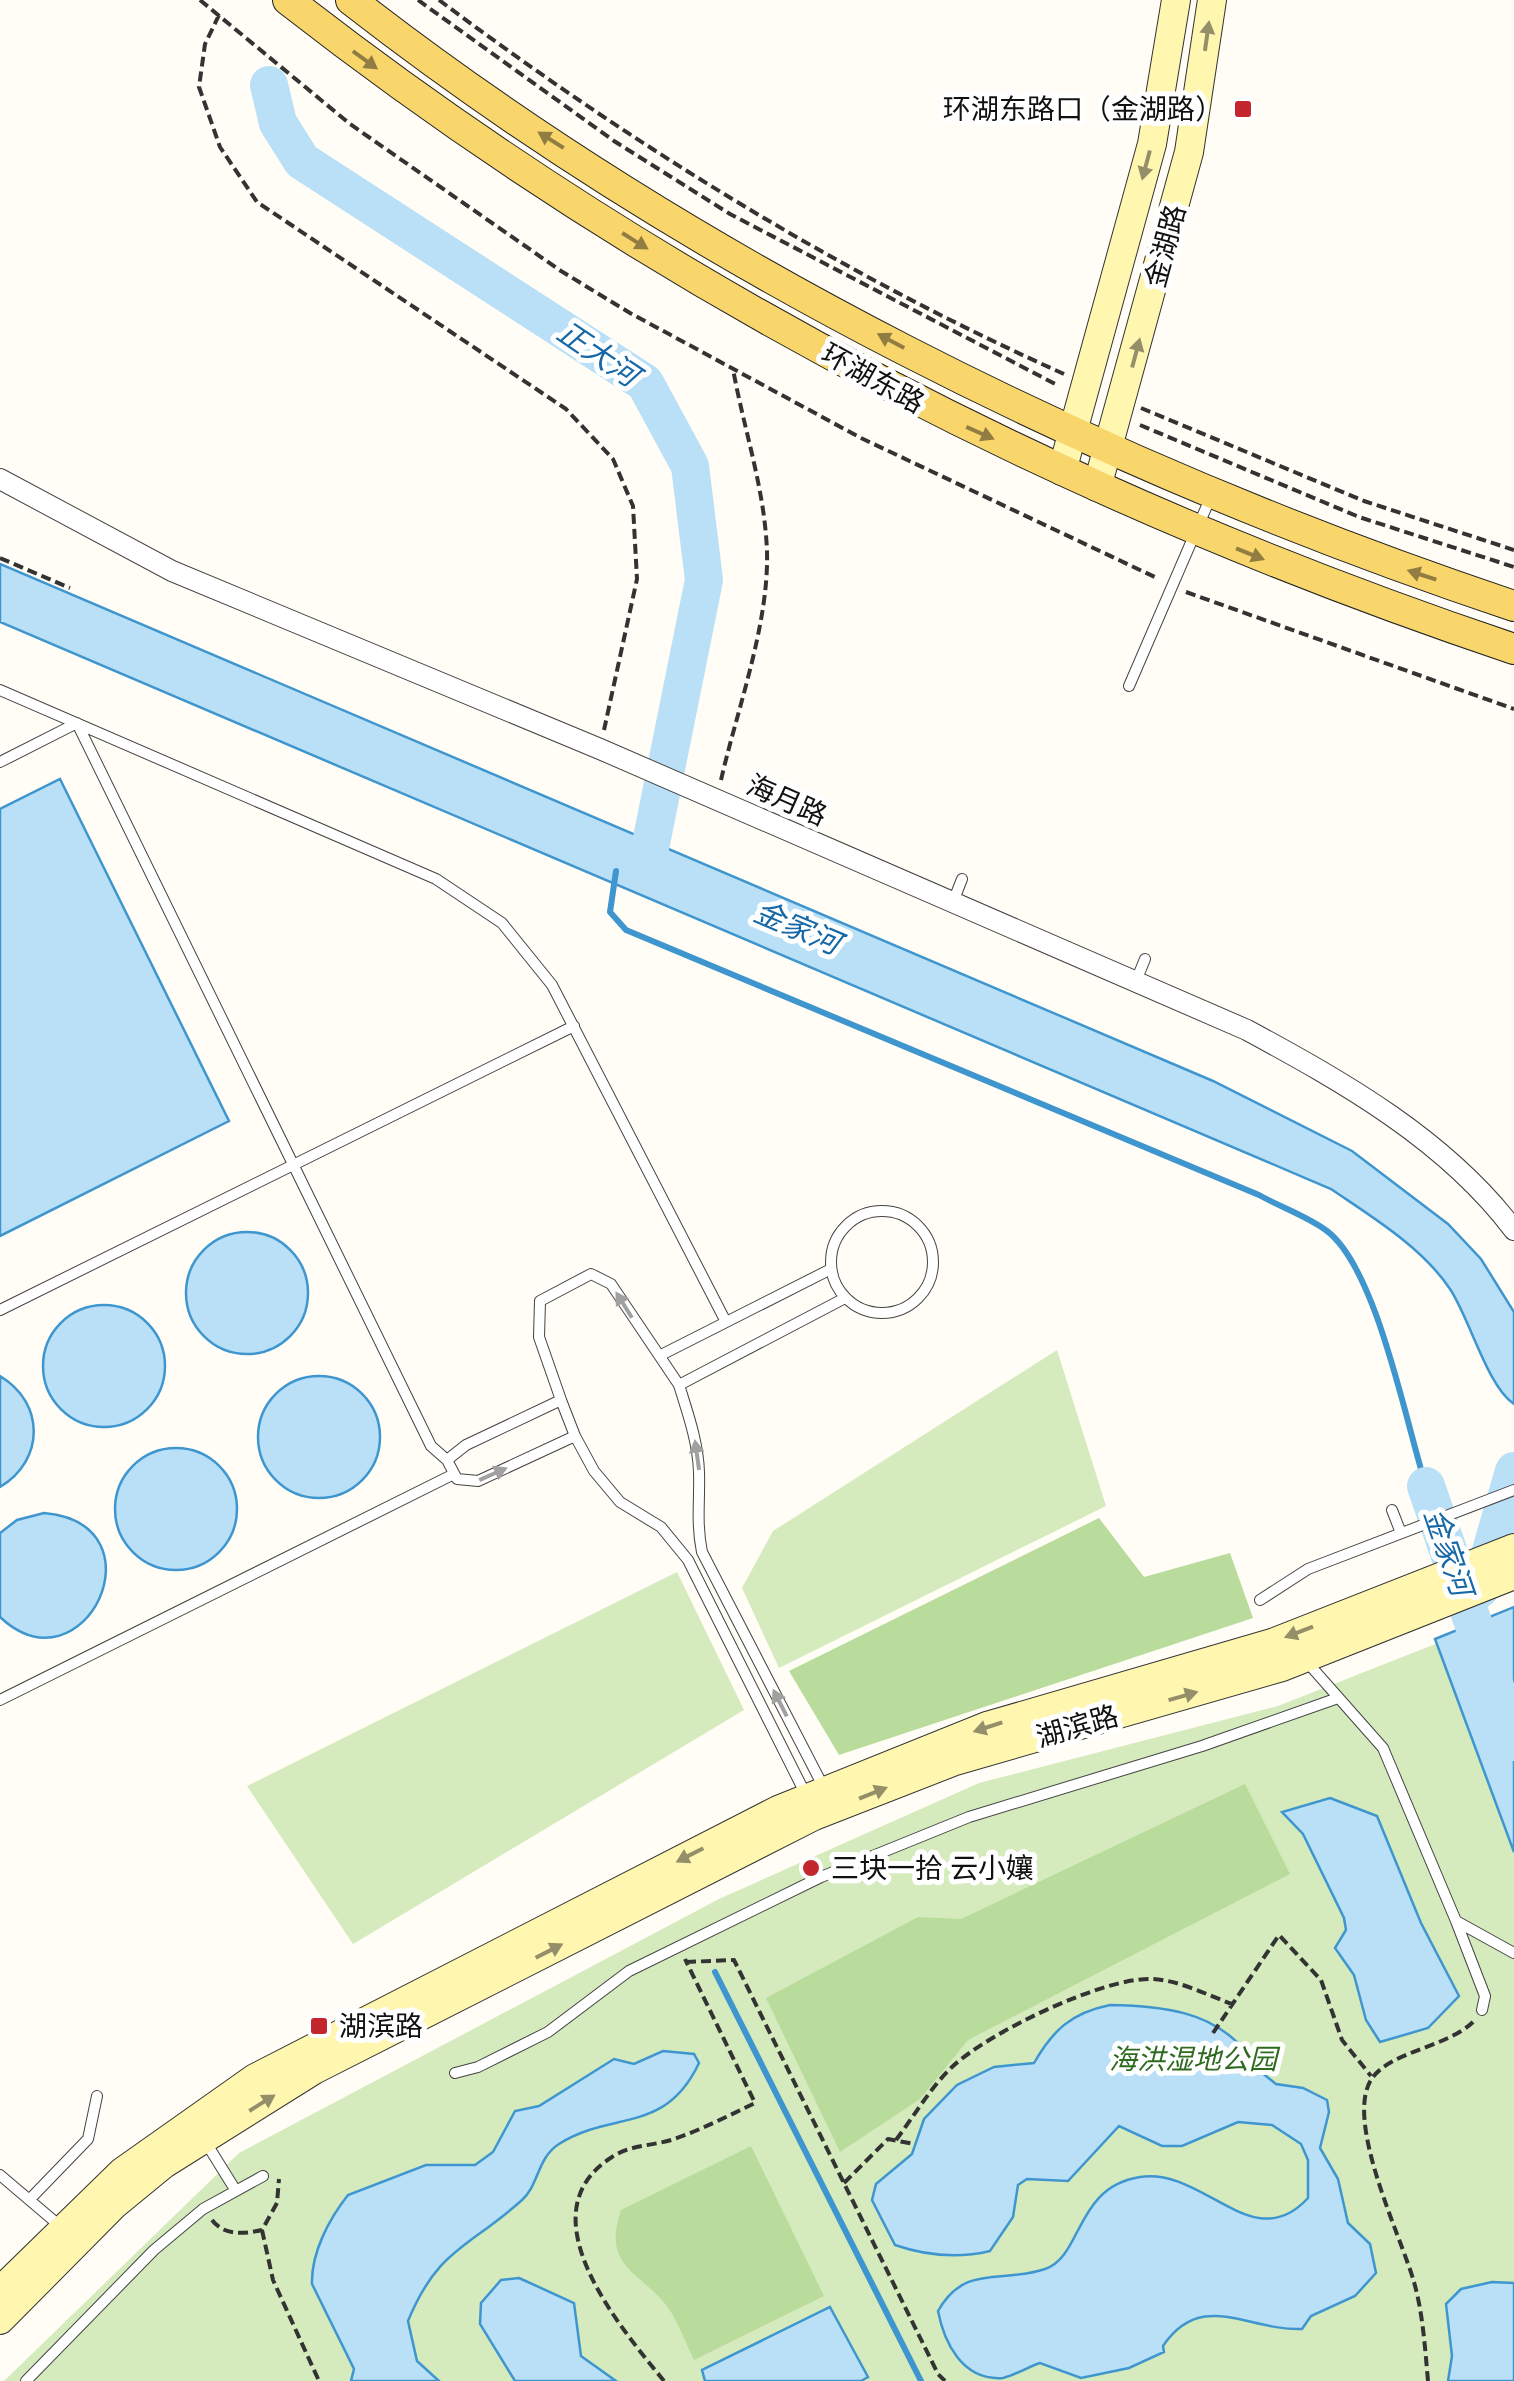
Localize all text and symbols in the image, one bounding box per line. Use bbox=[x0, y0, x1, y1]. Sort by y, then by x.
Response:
one-way arrow bbox=[1199, 20, 1215, 52]
one-way arrow bbox=[352, 49, 379, 69]
place label: 环湖东路口（金湖路） bbox=[943, 93, 1223, 126]
marker: 环湖东路口（金湖路） bbox=[1232, 98, 1254, 120]
one-way arrow bbox=[537, 132, 564, 150]
one-way arrow bbox=[1138, 150, 1154, 181]
street label: 金湖路 bbox=[1139, 201, 1192, 291]
one-way arrow bbox=[621, 231, 649, 249]
water label: 正大河 bbox=[551, 314, 650, 396]
one-way arrow bbox=[876, 333, 905, 350]
street label: 环湖东路 bbox=[816, 337, 930, 420]
one-way arrow bbox=[1128, 337, 1144, 368]
one-way arrow bbox=[966, 425, 995, 442]
one-way arrow bbox=[1236, 547, 1266, 562]
one-way arrow bbox=[1406, 567, 1436, 582]
street label: 海月路 bbox=[742, 768, 832, 833]
water label: 金家河 bbox=[749, 894, 850, 963]
one-way arrow bbox=[616, 1291, 633, 1319]
one-way arrow bbox=[688, 1439, 704, 1471]
one-way arrow bbox=[478, 1466, 508, 1482]
water label: 金家河 bbox=[1417, 1504, 1481, 1605]
one-way arrow bbox=[1284, 1625, 1314, 1641]
one-way arrow bbox=[772, 1688, 789, 1717]
one-way arrow bbox=[1168, 1688, 1198, 1703]
street label: 湖滨路 bbox=[1032, 1699, 1122, 1754]
one-way arrow bbox=[973, 1720, 1003, 1735]
one-way arrow bbox=[858, 1785, 888, 1801]
one-way arrow bbox=[676, 1846, 705, 1863]
place label: 三块一拾 云小孃 bbox=[831, 1852, 1034, 1885]
marker: 三块一拾 云小孃 bbox=[800, 1857, 822, 1879]
one-way arrow bbox=[535, 1943, 564, 1960]
place label: 湖滨路 bbox=[339, 2010, 423, 2043]
marker: 湖滨路 bbox=[308, 2015, 330, 2037]
park label: 海洪湿地公园 bbox=[1109, 2043, 1281, 2076]
one-way arrow bbox=[248, 2094, 276, 2112]

